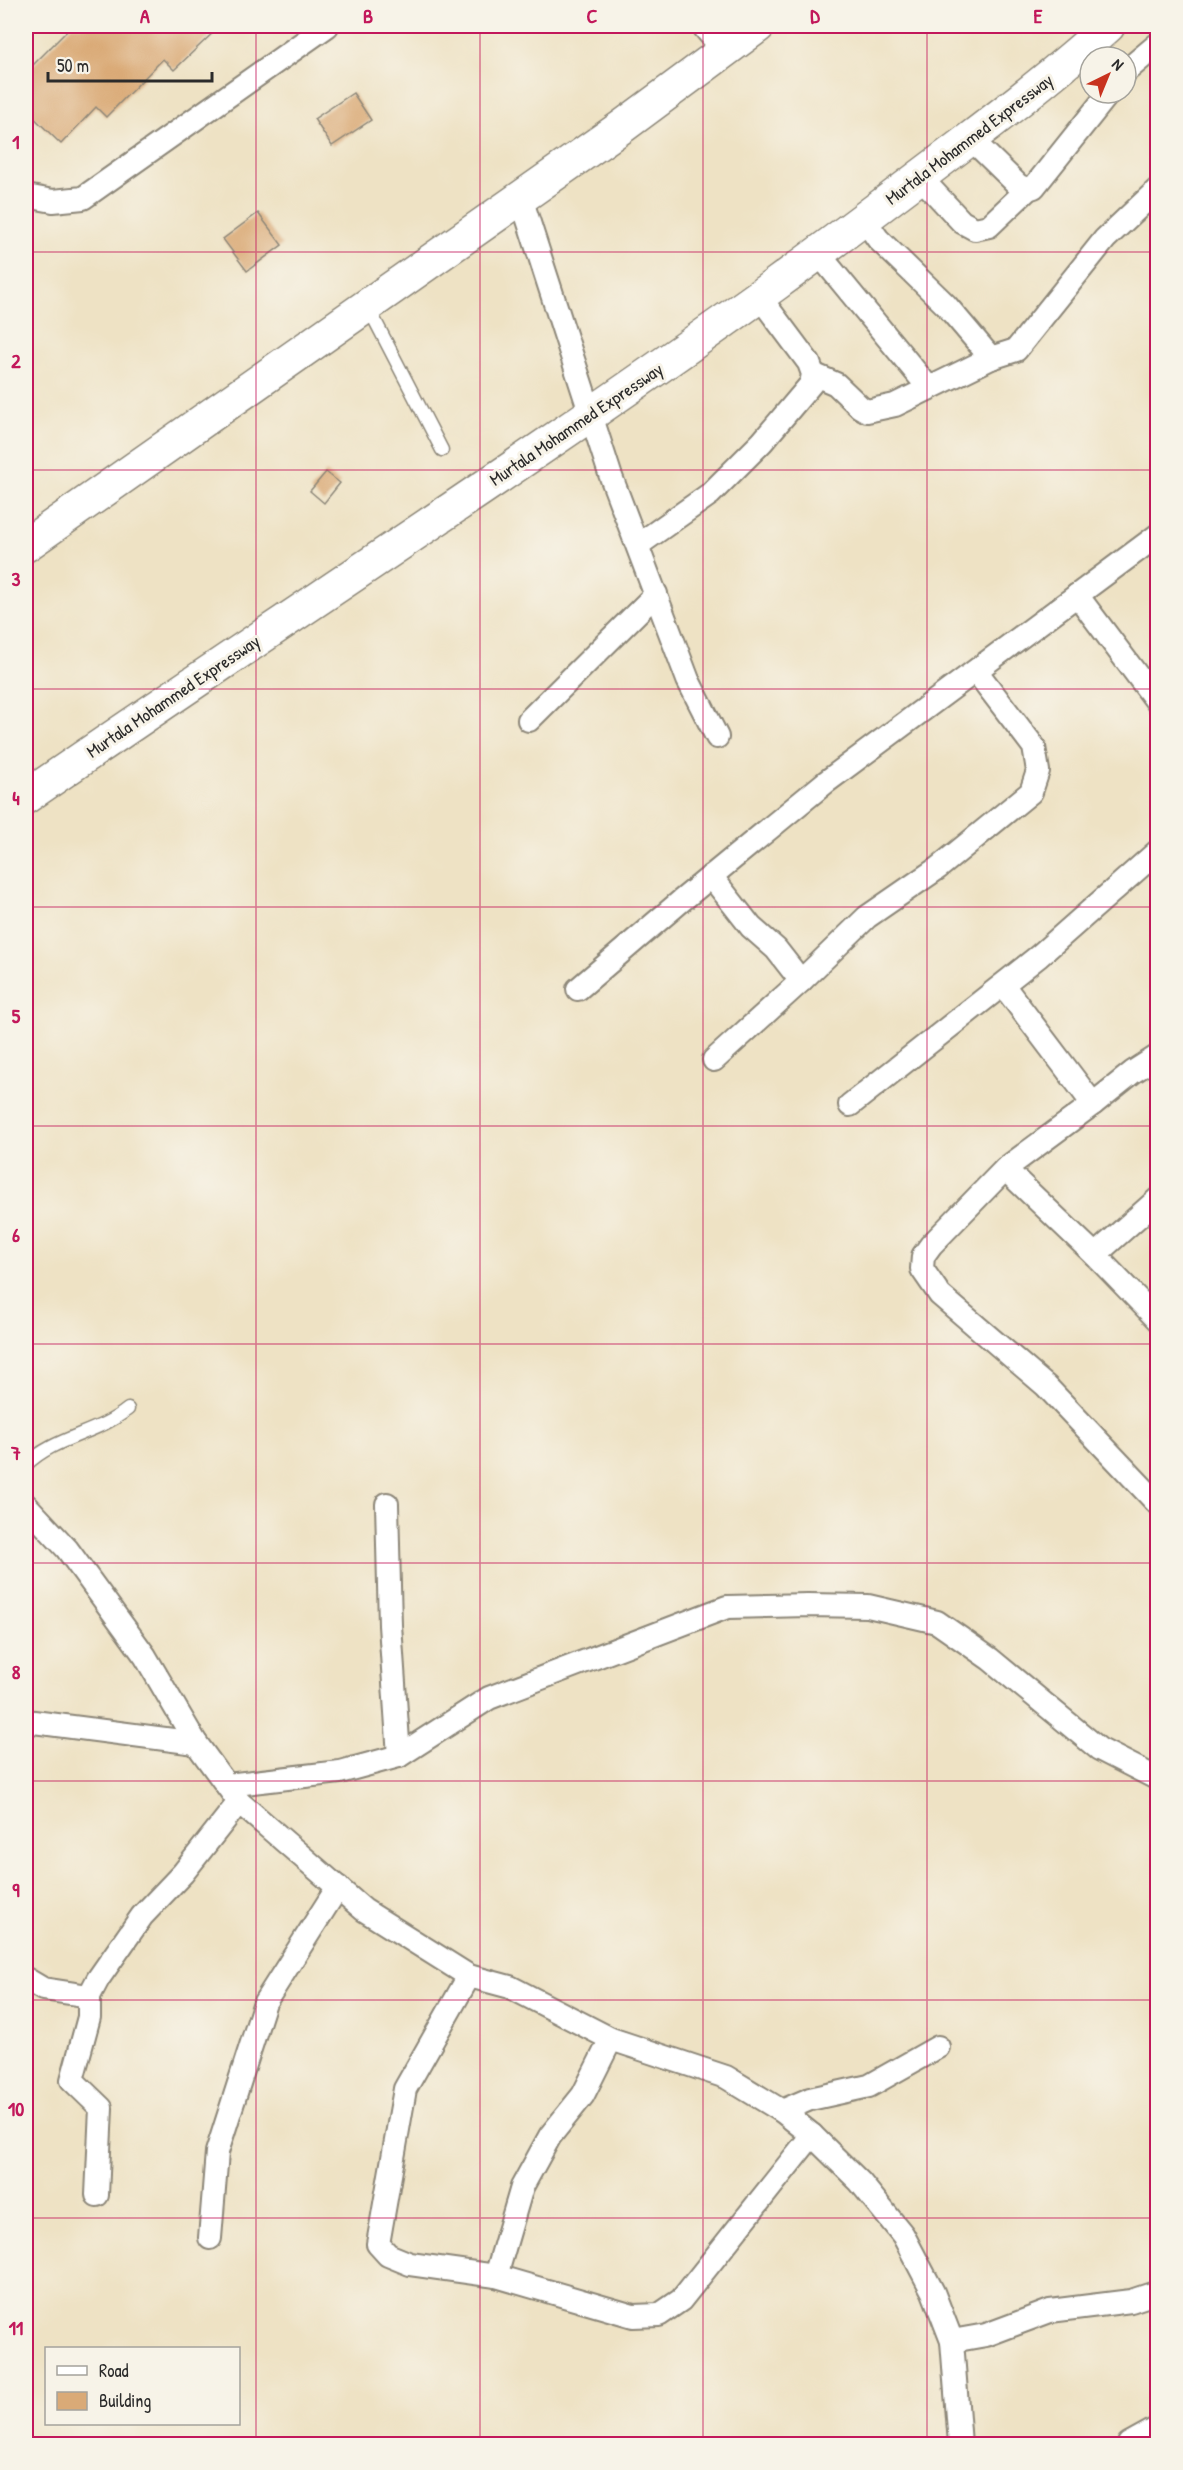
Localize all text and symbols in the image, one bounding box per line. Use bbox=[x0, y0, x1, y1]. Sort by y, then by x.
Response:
text: A bbox=[140, 2, 150, 29]
text: B bbox=[363, 2, 373, 29]
text: C bbox=[587, 2, 598, 29]
text: D bbox=[810, 2, 820, 29]
text: E bbox=[1034, 2, 1043, 29]
scale bar bbox=[48, 45, 212, 83]
north arrow bbox=[1078, 45, 1138, 105]
text: 50 m bbox=[57, 53, 89, 78]
text: N bbox=[1108, 53, 1129, 75]
street label: Murtala Mohammed Expressway bbox=[880, 67, 1058, 210]
text: 1 bbox=[12, 128, 20, 155]
text: 2 bbox=[11, 347, 21, 374]
street label: Murtala Mohammed Expressway bbox=[484, 356, 668, 491]
text: 3 bbox=[12, 565, 21, 592]
street label: Murtala Mohammed Expressway bbox=[81, 628, 265, 763]
text: 4 bbox=[12, 784, 20, 811]
text: 5 bbox=[12, 1002, 21, 1029]
text: 6 bbox=[12, 1221, 20, 1248]
text: 7 bbox=[10, 1439, 21, 1466]
text: 8 bbox=[12, 1658, 21, 1685]
text: 9 bbox=[12, 1876, 20, 1903]
text: 10 bbox=[8, 2095, 24, 2122]
text: 11 bbox=[9, 2314, 23, 2341]
legend bbox=[45, 2347, 240, 2425]
text: Road bbox=[99, 2358, 129, 2383]
text: Building bbox=[99, 2388, 151, 2413]

